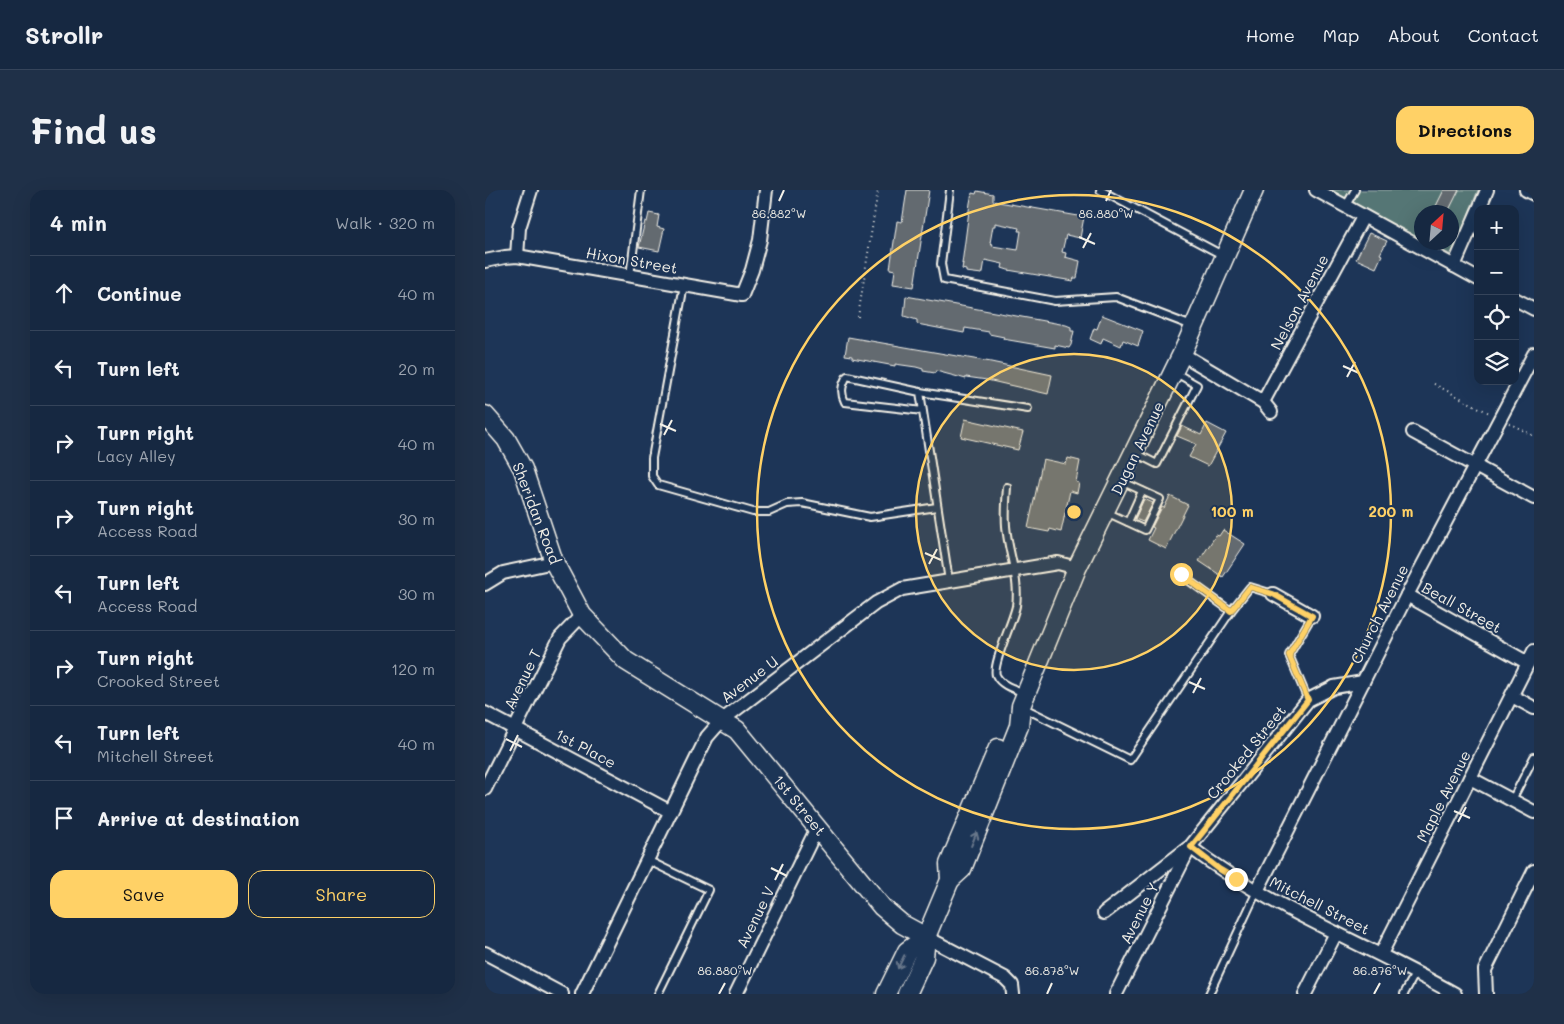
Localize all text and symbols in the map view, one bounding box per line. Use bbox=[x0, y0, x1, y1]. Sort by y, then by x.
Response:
text: Strollr bbox=[25, 19, 103, 50]
text: Home bbox=[1246, 23, 1295, 47]
text: Map bbox=[1323, 23, 1359, 47]
text: About bbox=[1387, 23, 1440, 47]
text: Contact bbox=[1468, 23, 1539, 47]
button: Directions bbox=[1396, 106, 1534, 154]
text: Find us bbox=[30, 107, 157, 153]
text: 86.882°W bbox=[752, 205, 806, 221]
text: 86.880°W bbox=[1078, 205, 1134, 221]
north arrow bbox=[1414, 205, 1459, 250]
map controls bbox=[1474, 205, 1519, 385]
button: + bbox=[1474, 205, 1519, 250]
text: 4 min bbox=[50, 209, 107, 236]
text: Walk · 320 m bbox=[335, 212, 435, 233]
street label: Hixon Street bbox=[585, 242, 679, 278]
button: − bbox=[1474, 250, 1519, 295]
street label: Nelson Avenue bbox=[1265, 251, 1333, 353]
icon: ahead bbox=[50, 279, 78, 307]
text: Continue bbox=[97, 281, 182, 306]
text: 40 m bbox=[398, 283, 435, 304]
button: locate bbox=[1474, 295, 1519, 340]
button: layers bbox=[1474, 340, 1519, 385]
icon: left bbox=[50, 354, 78, 382]
text: Turn left bbox=[97, 356, 180, 381]
text: 20 m bbox=[398, 358, 435, 379]
street label: Dugan Avenue bbox=[1106, 398, 1168, 498]
text: Turn right bbox=[97, 420, 194, 445]
icon: right bbox=[50, 429, 78, 457]
text: 40 m bbox=[398, 433, 435, 454]
text: Lacy Alley bbox=[97, 445, 176, 466]
street label: Sheridan Road bbox=[508, 459, 566, 567]
text: Turn right bbox=[97, 495, 194, 520]
text: 100 m bbox=[1210, 501, 1254, 521]
text: 200 m bbox=[1369, 501, 1414, 521]
centre of rings bbox=[1065, 503, 1083, 521]
icon: right bbox=[50, 504, 78, 532]
text: 30 m bbox=[398, 508, 435, 529]
text: Access Road bbox=[97, 520, 197, 541]
street label: Church Avenue bbox=[1345, 561, 1413, 667]
route start bbox=[1170, 563, 1193, 586]
text: Turn left bbox=[97, 570, 180, 595]
street label: Beall Street bbox=[1419, 577, 1505, 637]
icon: left bbox=[50, 579, 78, 607]
text: 30 m bbox=[398, 583, 435, 604]
text: Access Road bbox=[97, 595, 197, 616]
text: Turn right bbox=[97, 645, 194, 670]
street label: Avenue T bbox=[499, 645, 545, 713]
street label: Avenue U bbox=[716, 651, 782, 707]
icon: right bbox=[50, 654, 78, 682]
text: 120 m bbox=[391, 658, 435, 679]
text: Crooked Street bbox=[97, 670, 220, 691]
street label: Crooked Street bbox=[1202, 701, 1290, 803]
text: Turn left bbox=[97, 720, 180, 745]
street label: 1st Place bbox=[552, 724, 620, 772]
icon: left bbox=[50, 729, 78, 757]
text: 40 m bbox=[398, 733, 435, 754]
text: Mitchell Street bbox=[97, 745, 214, 766]
street label: Maple Avenue bbox=[1411, 747, 1475, 845]
street label: 1st Street bbox=[769, 770, 831, 840]
icon: arrive bbox=[50, 804, 78, 832]
text: Arrive at destination bbox=[97, 806, 300, 831]
one-way arrow bbox=[970, 832, 979, 847]
route end bbox=[1225, 868, 1248, 891]
button: Save bbox=[50, 870, 238, 918]
button: Share bbox=[248, 870, 435, 918]
street label: Mitchell Street bbox=[1267, 871, 1373, 939]
street label: Avenue Y bbox=[1115, 879, 1163, 947]
street label: Avenue V bbox=[731, 883, 779, 951]
one-way arrow bbox=[896, 954, 906, 969]
text: 86.880°W bbox=[697, 962, 753, 978]
text: 86.878°W bbox=[1025, 962, 1079, 978]
text: 86.876°W bbox=[1353, 962, 1407, 978]

